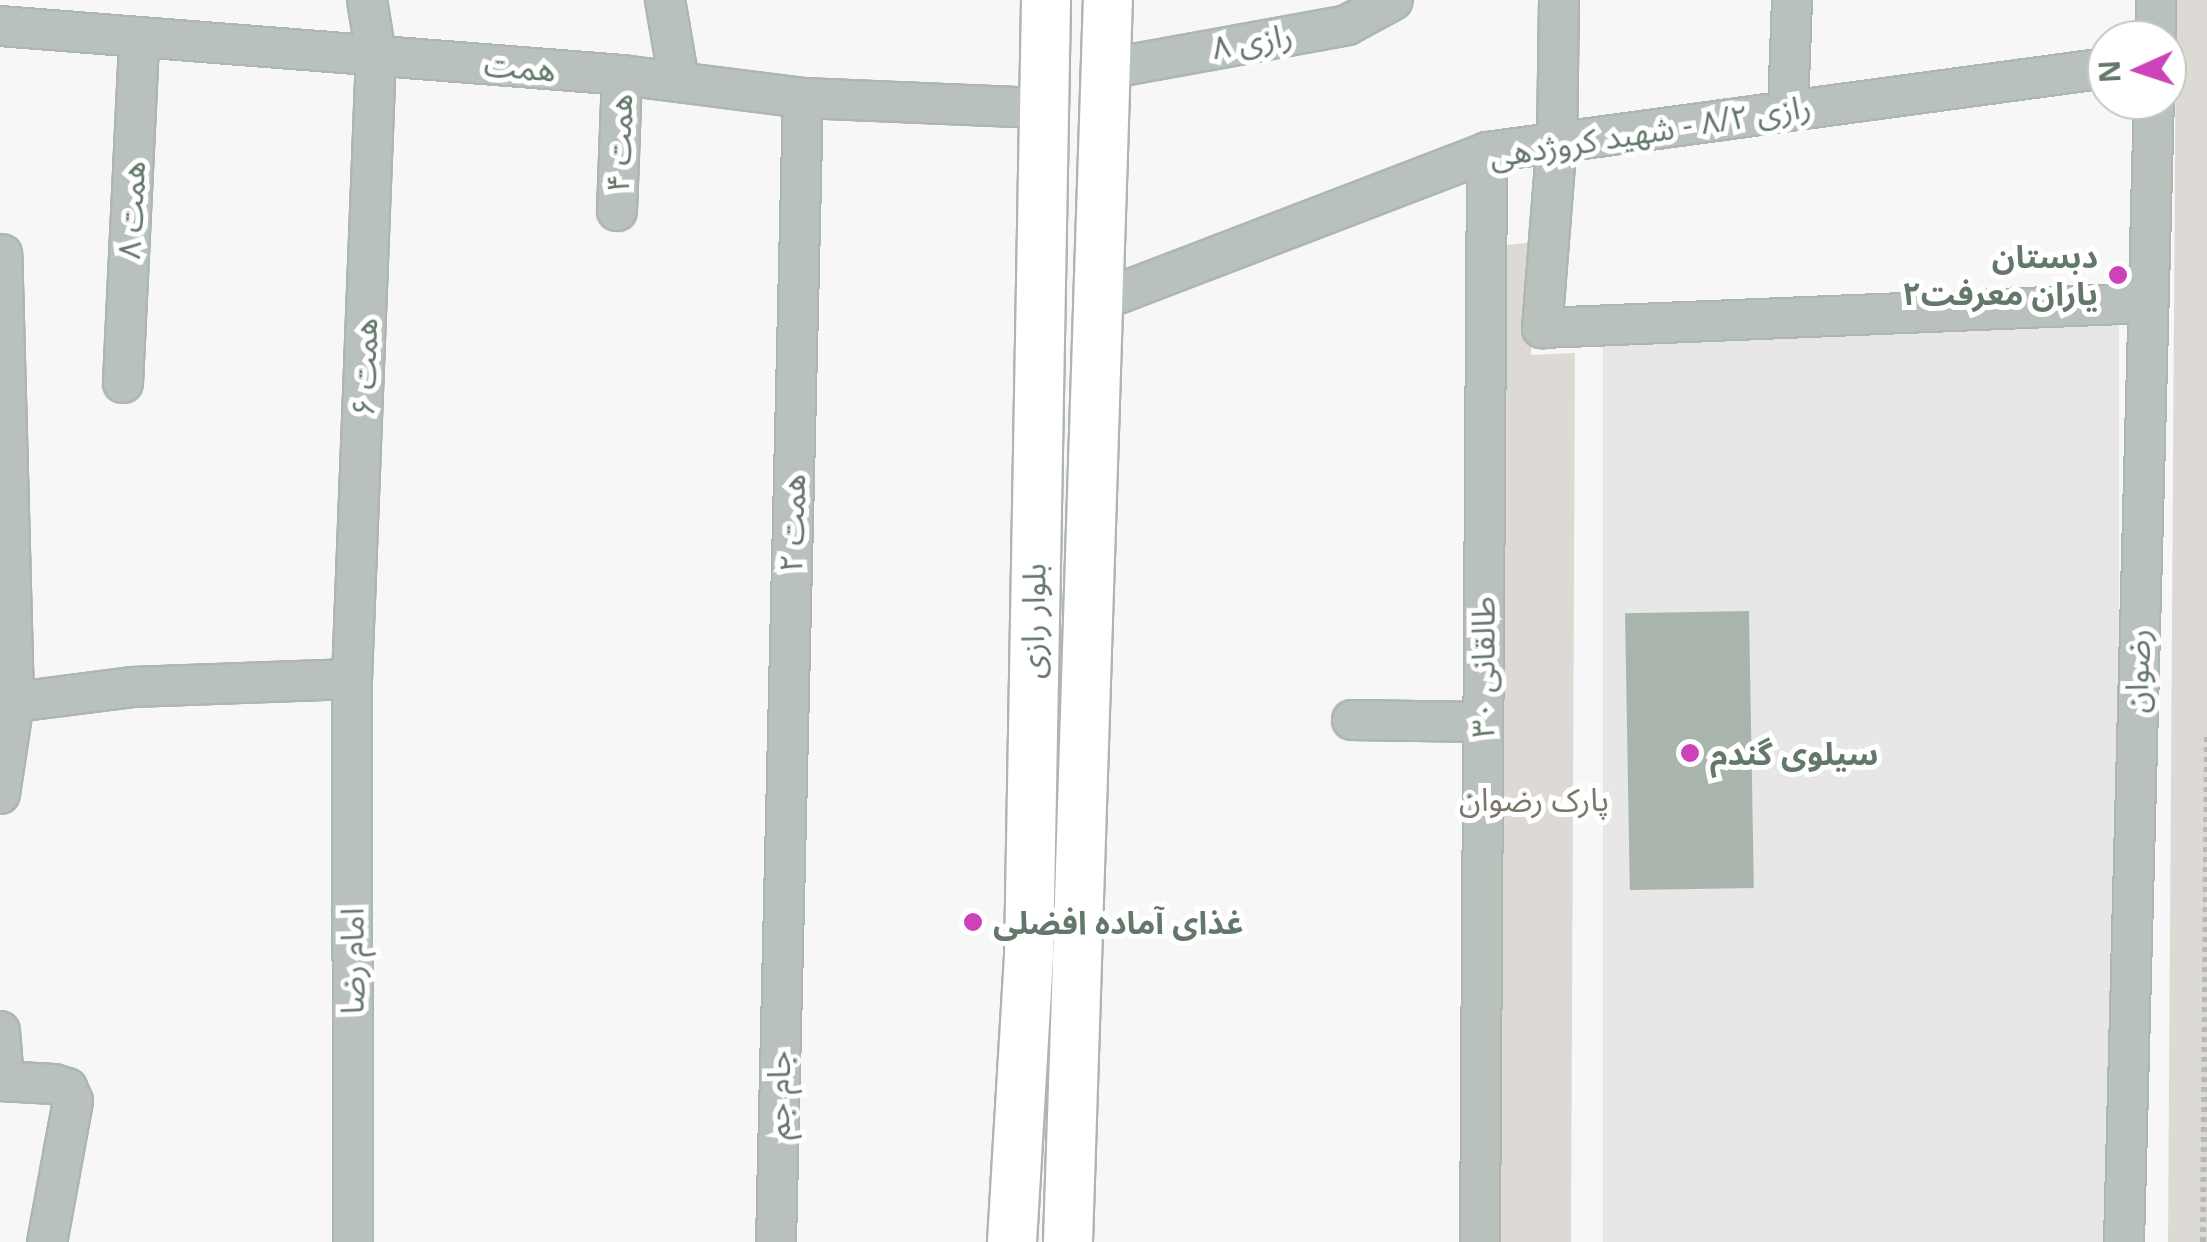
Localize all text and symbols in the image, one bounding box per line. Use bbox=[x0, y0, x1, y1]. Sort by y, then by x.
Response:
street label: رازی ۸ bbox=[1209, 15, 1295, 67]
north arrow bbox=[2087, 20, 2187, 120]
street label: همت bbox=[483, 45, 557, 89]
text: N bbox=[2089, 59, 2129, 84]
street label: رازی ۸/۲ - شهید کروژدهی bbox=[1487, 87, 1813, 175]
street label: همت ۴ bbox=[598, 93, 640, 193]
street label: همت ۸ bbox=[109, 160, 153, 260]
place label: دبستان یاران معرفت۲ bbox=[1903, 238, 2098, 313]
marker: دبستان یاران معرفت۲ bbox=[2107, 264, 2129, 286]
street label: همت ۶ bbox=[343, 317, 385, 417]
street label: همت ۲ bbox=[771, 473, 813, 573]
street label: بلوار رازی bbox=[1013, 563, 1053, 679]
street label: طالقانی ۳۰ bbox=[1464, 596, 1502, 738]
street label: رضوان bbox=[2117, 629, 2157, 713]
place label: سیلوی گندم bbox=[1710, 734, 1878, 772]
marker: سیلوی گندم bbox=[1679, 742, 1701, 764]
park label: پارک رضوان bbox=[1459, 780, 1609, 818]
place label: غذای آماده افضلی bbox=[993, 903, 1243, 941]
street label: امام رضا bbox=[333, 908, 371, 1014]
marker: غذای آماده افضلی bbox=[962, 911, 984, 933]
street label: جام جم bbox=[758, 1050, 798, 1140]

